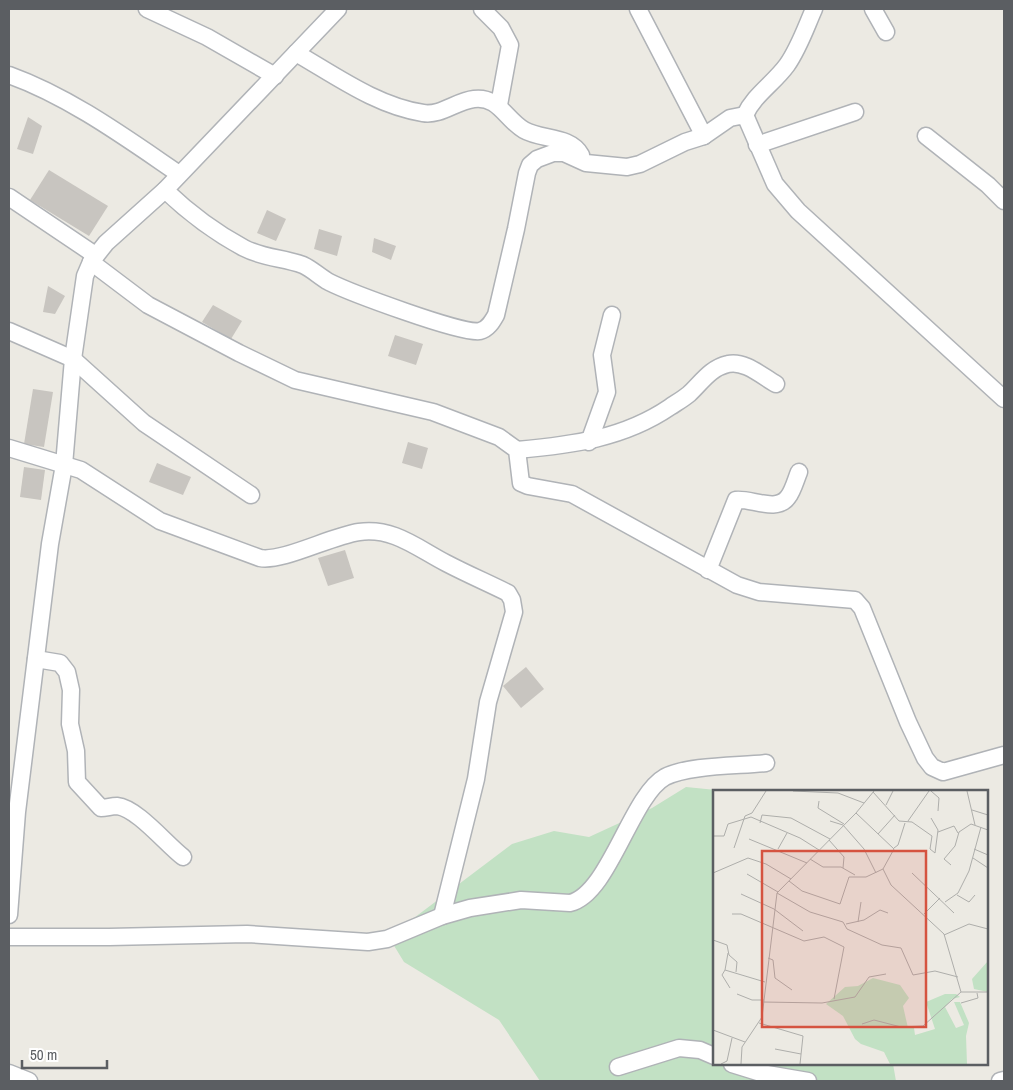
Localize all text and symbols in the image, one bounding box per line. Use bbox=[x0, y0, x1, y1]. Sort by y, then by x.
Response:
inset map bbox=[713, 790, 988, 1065]
scale bar bbox=[22, 1038, 108, 1070]
text: 50 m bbox=[30, 1044, 57, 1065]

